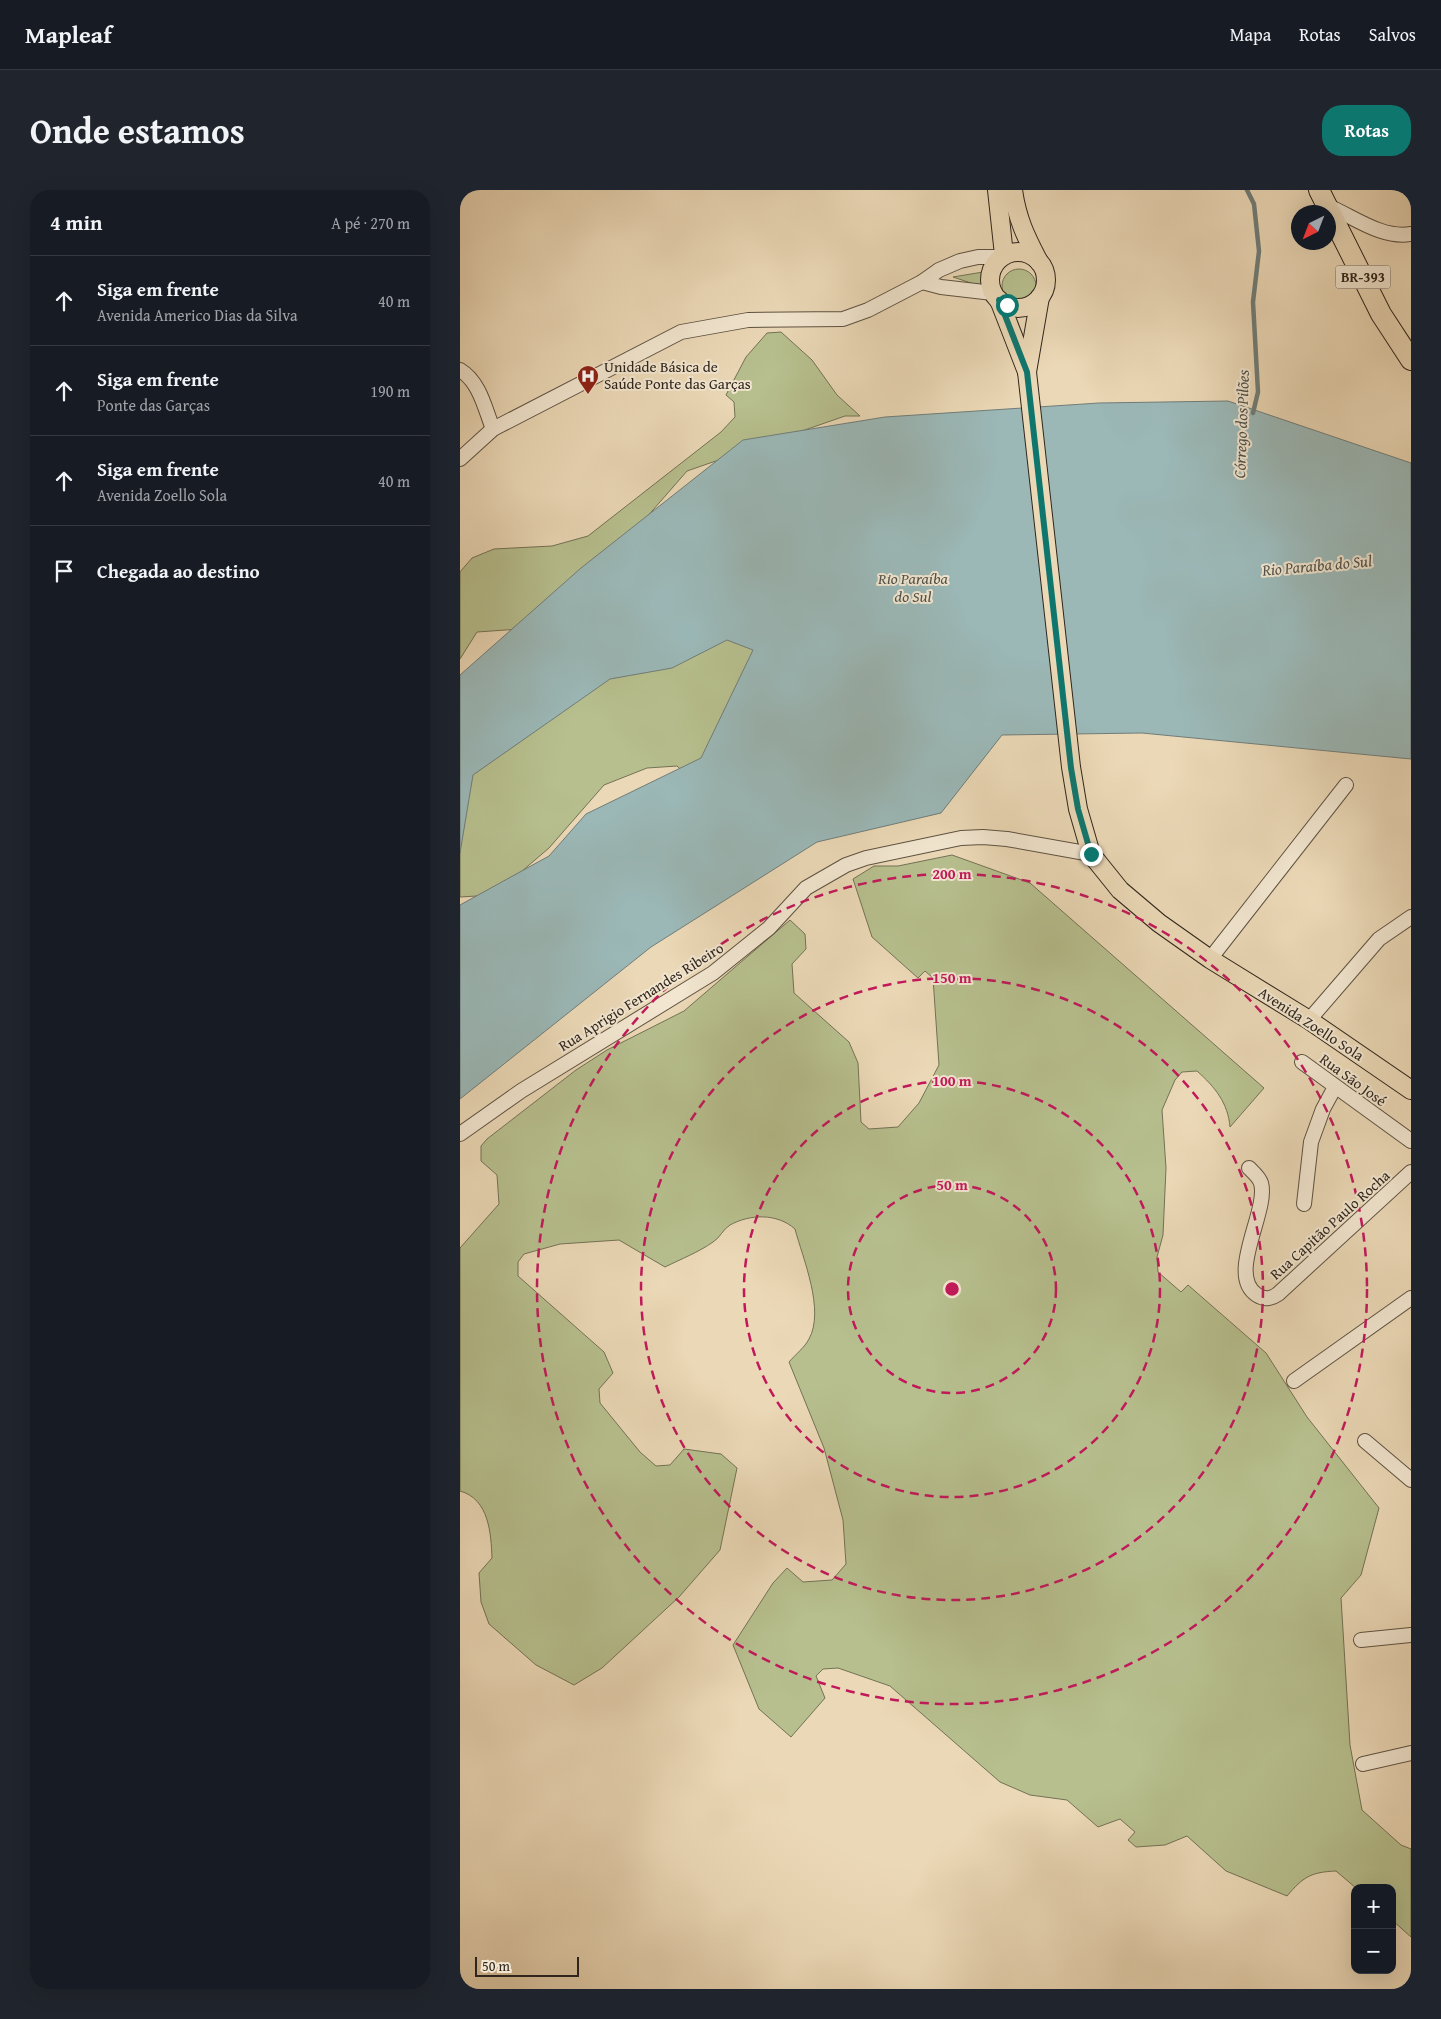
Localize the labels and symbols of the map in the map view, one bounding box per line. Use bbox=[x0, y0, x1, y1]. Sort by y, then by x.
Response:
north arrow bbox=[1291, 205, 1336, 250]
road number: BR-393 bbox=[1336, 265, 1390, 288]
route start bbox=[996, 294, 1019, 317]
place label: Unidade Básica de Saúde Ponte das Garças bbox=[604, 356, 751, 394]
hospital icon: Unidade Básica de Saúde Ponte das Garças bbox=[576, 364, 600, 395]
water label: Córrego dos Pilões bbox=[1227, 369, 1255, 479]
water label: Rio Paraíba do Sul bbox=[1260, 548, 1373, 582]
water label: Rio Paraíba do Sul bbox=[877, 566, 949, 608]
route end bbox=[1080, 843, 1103, 866]
text: 200 m bbox=[932, 863, 972, 884]
street label: Rua Aprigio Fernandes Ribeiro bbox=[554, 937, 728, 1056]
text: 150 m bbox=[932, 967, 972, 988]
street label: Avenida Zoello Sola bbox=[1254, 982, 1368, 1066]
street label: Rua São José bbox=[1316, 1048, 1391, 1111]
text: 100 m bbox=[932, 1070, 972, 1091]
street label: Rua Capitão Paulo Rocha bbox=[1265, 1165, 1394, 1284]
text: 50 m bbox=[936, 1174, 968, 1195]
centre of rings bbox=[943, 1280, 961, 1298]
scale bar bbox=[475, 1954, 579, 1977]

